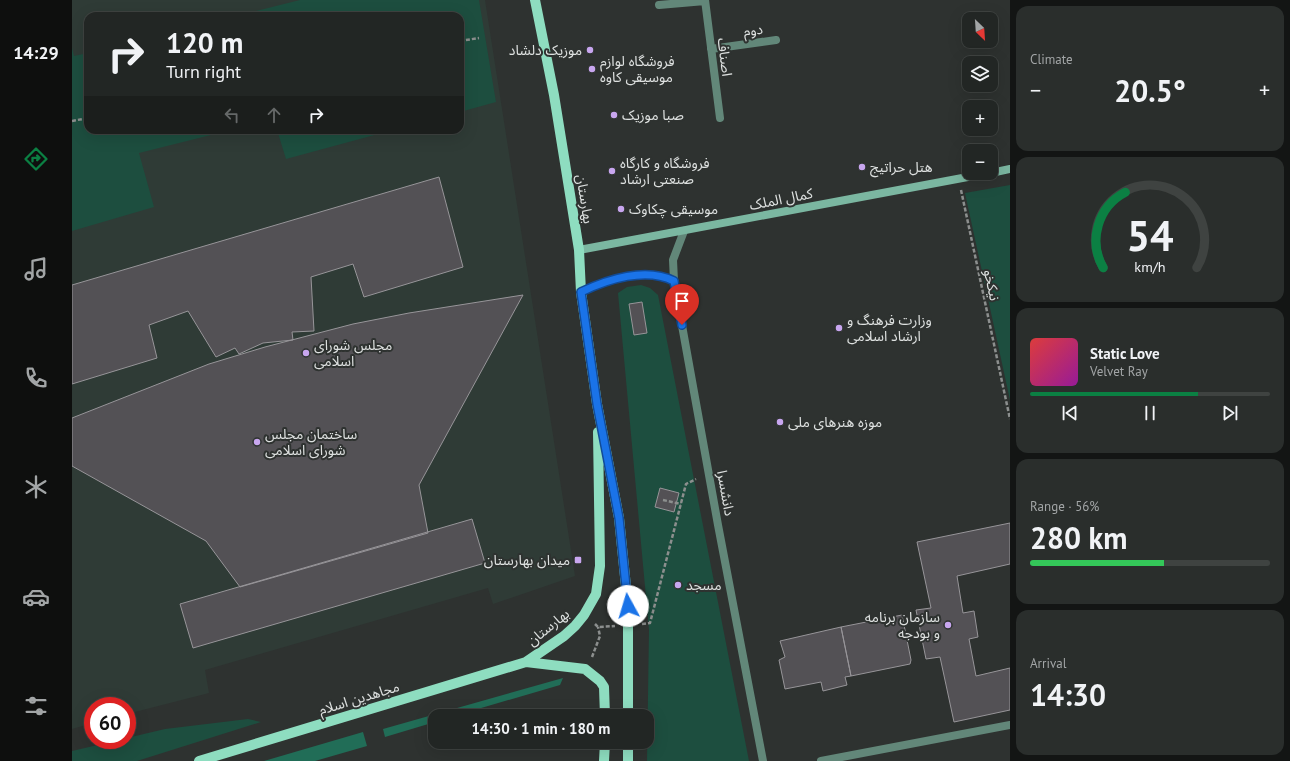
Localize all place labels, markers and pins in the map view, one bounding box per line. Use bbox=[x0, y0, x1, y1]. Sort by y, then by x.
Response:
place label: موزیک دلشاد bbox=[509, 41, 582, 59]
marker: موزیک دلشاد bbox=[585, 45, 595, 55]
place label: فروشگاه لوازم موسیقی کاوه bbox=[600, 52, 675, 86]
marker: فروشگاه لوازم موسیقی کاوه bbox=[587, 64, 597, 74]
place label: صبا موزیک bbox=[622, 106, 684, 124]
marker: صبا موزیک bbox=[609, 110, 619, 120]
place label: فروشگاه و کارگاه صنعتی ارشاد bbox=[620, 154, 710, 188]
place label: هتل حراتیج bbox=[870, 158, 932, 178]
marker: هتل حراتیج bbox=[857, 162, 867, 172]
marker: فروشگاه و کارگاه صنعتی ارشاد bbox=[607, 166, 617, 176]
place label: موسیقی چکاوک bbox=[629, 200, 718, 219]
marker: موسیقی چکاوک bbox=[616, 204, 626, 214]
pin bbox=[665, 284, 699, 325]
place label: وزارت فرهنگ و ارشاد اسلامی bbox=[847, 311, 932, 345]
marker: وزارت فرهنگ و ارشاد اسلامی bbox=[834, 323, 844, 333]
place label: مجلس شورای اسلامی bbox=[314, 336, 392, 370]
marker: مجلس شورای اسلامی bbox=[301, 348, 311, 358]
place label: موزه هنرهای ملی bbox=[788, 413, 882, 431]
marker: موزه هنرهای ملی bbox=[775, 417, 785, 427]
place label: ساختمان مجلس شورای اسلامی bbox=[265, 425, 357, 459]
marker: ساختمان مجلس شورای اسلامی bbox=[252, 437, 262, 447]
place label: میدان بهارستان bbox=[484, 551, 570, 569]
marker: میدان بهارستان bbox=[573, 555, 583, 565]
place label: مسجد bbox=[686, 576, 722, 594]
marker: مسجد bbox=[673, 580, 683, 590]
place label: سازمان برنامه و بودجه bbox=[865, 608, 940, 642]
marker: سازمان برنامه و بودجه bbox=[943, 620, 953, 630]

